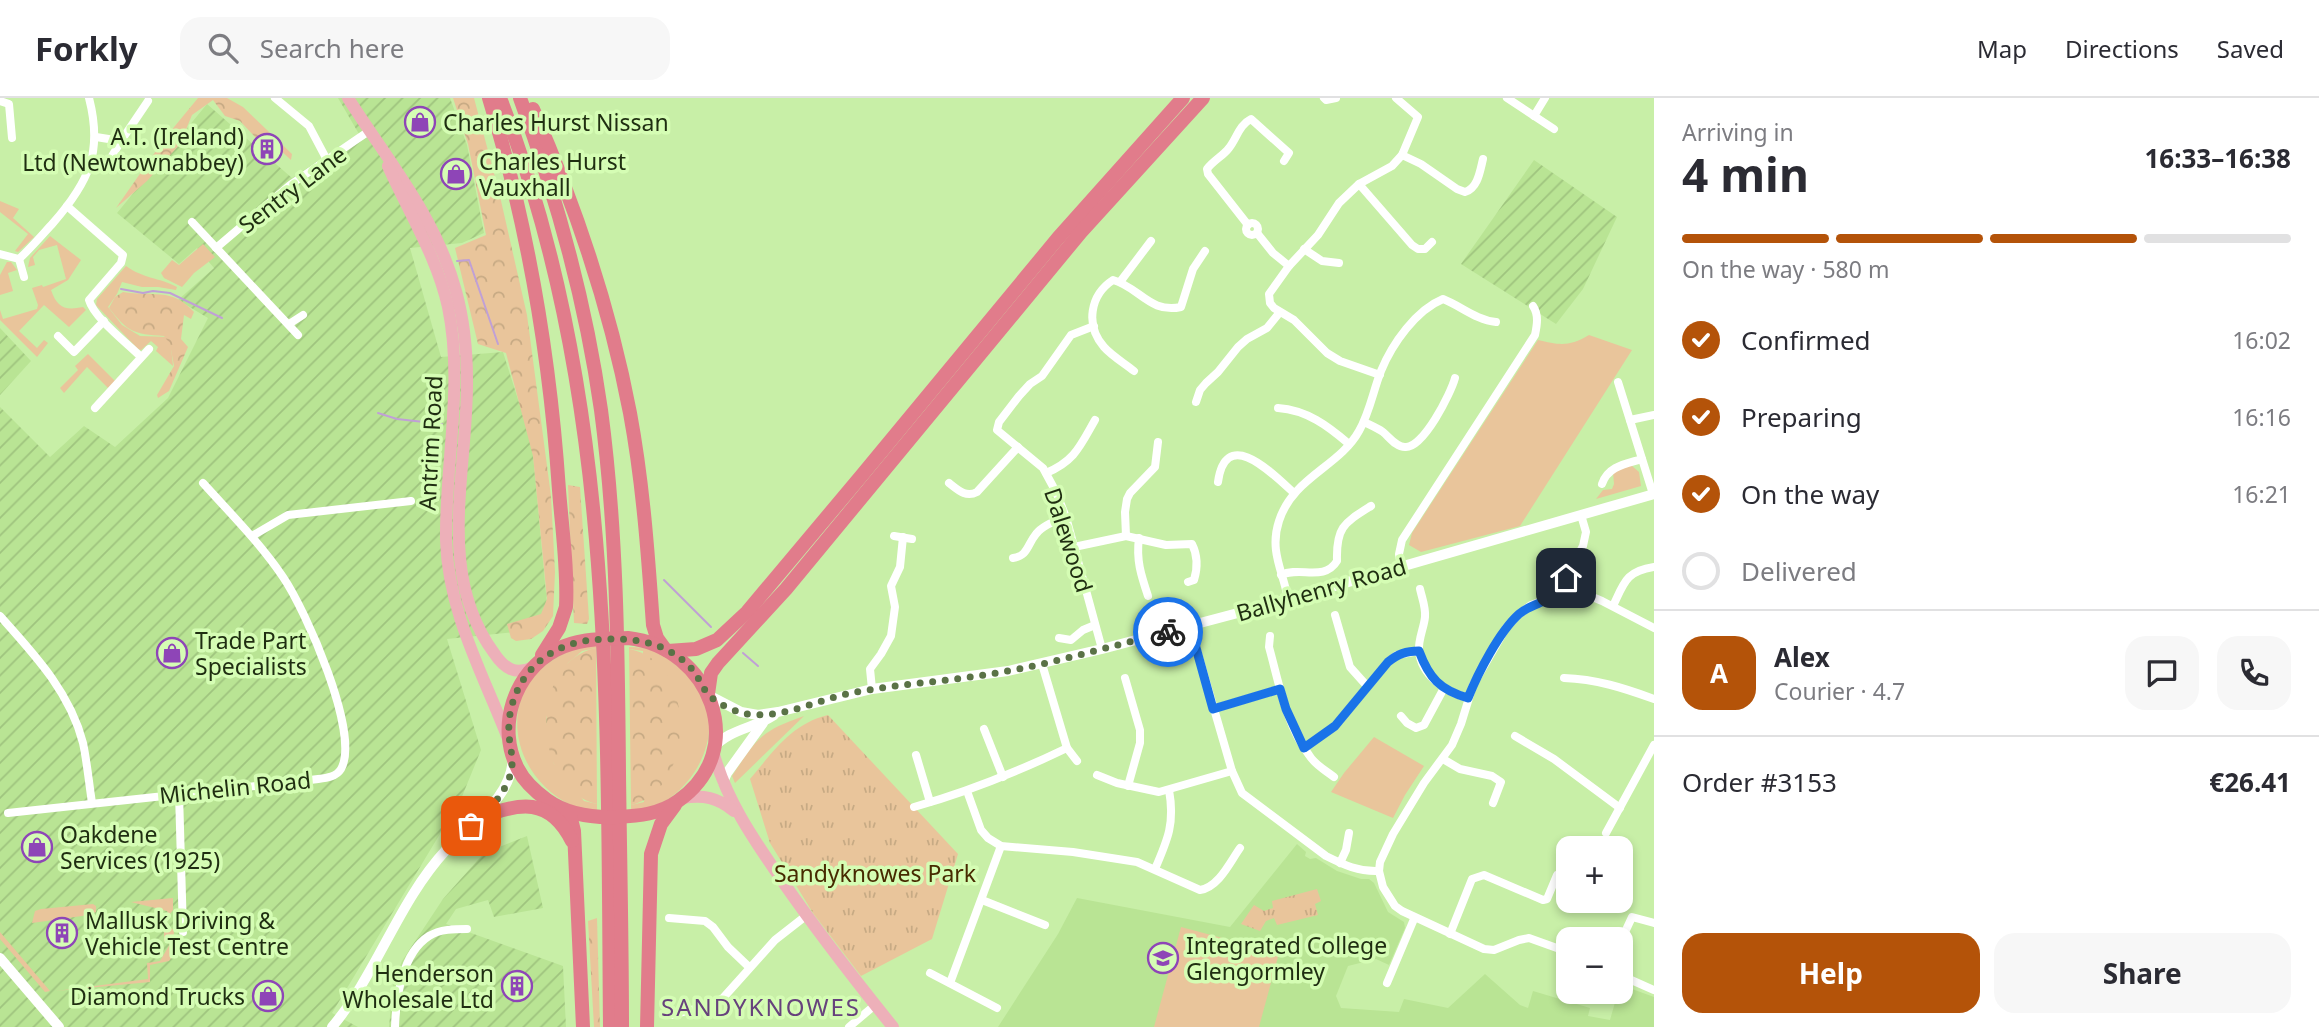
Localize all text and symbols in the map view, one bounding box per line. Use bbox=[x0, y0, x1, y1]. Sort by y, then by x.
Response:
search box bbox=[180, 17, 670, 80]
text: Forkly bbox=[35, 26, 138, 71]
icon: search bbox=[204, 29, 242, 67]
text: Search here bbox=[260, 30, 404, 66]
text: Map bbox=[1977, 32, 2027, 65]
text: Directions bbox=[2065, 32, 2179, 65]
text: Saved bbox=[2217, 32, 2284, 65]
shop icon: Charles Hurst Nissan bbox=[403, 105, 437, 139]
place label: Charles Hurst Nissan bbox=[443, 106, 669, 138]
text: Arriving in bbox=[1682, 116, 1794, 148]
place label: A.T. (Ireland) Ltd (Newtownabbey) bbox=[22, 120, 244, 178]
building icon: A.T. (Ireland) Ltd (Newtownabbey) bbox=[250, 132, 284, 166]
street label: Sentry Lane bbox=[231, 138, 353, 240]
text: 16:33–16:38 bbox=[2144, 140, 2291, 176]
text: 4 min bbox=[1682, 143, 1809, 205]
place label: Charles Hurst Vauxhall bbox=[479, 145, 626, 203]
shop icon: Charles Hurst Vauxhall bbox=[439, 157, 473, 191]
text: On the way · 580 m bbox=[1682, 253, 1889, 285]
icon: check bbox=[1682, 321, 1720, 359]
text: Confirmed bbox=[1741, 322, 1871, 358]
text: 16:02 bbox=[2232, 324, 2291, 356]
street label: Antrim Road bbox=[410, 375, 450, 511]
icon: check bbox=[1682, 398, 1720, 436]
text: Preparing bbox=[1741, 399, 1862, 435]
text: 16:16 bbox=[2232, 401, 2291, 433]
icon: check bbox=[1682, 475, 1720, 513]
text: On the way bbox=[1741, 476, 1879, 512]
text: 16:21 bbox=[2232, 478, 2291, 510]
street label: Dalewood bbox=[1037, 484, 1101, 596]
pin bbox=[1536, 548, 1596, 608]
street label: Ballyhenry Road bbox=[1232, 549, 1410, 629]
text: Delivered bbox=[1741, 553, 1857, 589]
icon: home bbox=[1547, 559, 1585, 597]
courier bbox=[1133, 597, 1203, 667]
icon: bike bbox=[1149, 613, 1187, 651]
place label: Trade Part Specialists bbox=[195, 624, 307, 682]
shop icon: Trade Part Specialists bbox=[155, 636, 189, 670]
button: chat bbox=[2125, 636, 2199, 710]
button: phone bbox=[2217, 636, 2291, 710]
text: Alex bbox=[1774, 639, 1830, 675]
text: A bbox=[1710, 655, 1728, 691]
text: Courier · 4.7 bbox=[1774, 675, 1905, 707]
street label: Michelin Road bbox=[158, 763, 312, 811]
text: Order #3153 bbox=[1682, 764, 1837, 800]
text: €26.41 bbox=[2209, 764, 2291, 800]
pin bbox=[441, 796, 501, 856]
icon: bag bbox=[452, 807, 490, 845]
place label: Oakdene Services (1925) bbox=[60, 818, 220, 876]
shop icon: Oakdene Services (1925) bbox=[20, 830, 54, 864]
map controls bbox=[1556, 836, 1633, 1004]
button: + bbox=[1556, 836, 1633, 913]
park label: Sandyknowes Park bbox=[774, 857, 977, 889]
place label: Mallusk Driving & Vehicle Test Centre bbox=[85, 904, 289, 962]
building icon: Mallusk Driving & Vehicle Test Centre bbox=[45, 916, 79, 950]
button: − bbox=[1556, 927, 1633, 1004]
place label: Integrated College Glengormley bbox=[1186, 929, 1387, 987]
button: Help bbox=[1682, 933, 1980, 1013]
button: Share bbox=[1994, 933, 2291, 1013]
school or university icon: Integrated College Glengormley bbox=[1146, 941, 1180, 975]
place label: Henderson Wholesale Ltd bbox=[342, 957, 494, 1015]
building icon: Henderson Wholesale Ltd bbox=[500, 969, 534, 1003]
shop icon: Diamond Trucks bbox=[251, 979, 285, 1013]
place label: Diamond Trucks bbox=[70, 980, 245, 1012]
district label: SANDYKNOWES bbox=[661, 990, 861, 1023]

